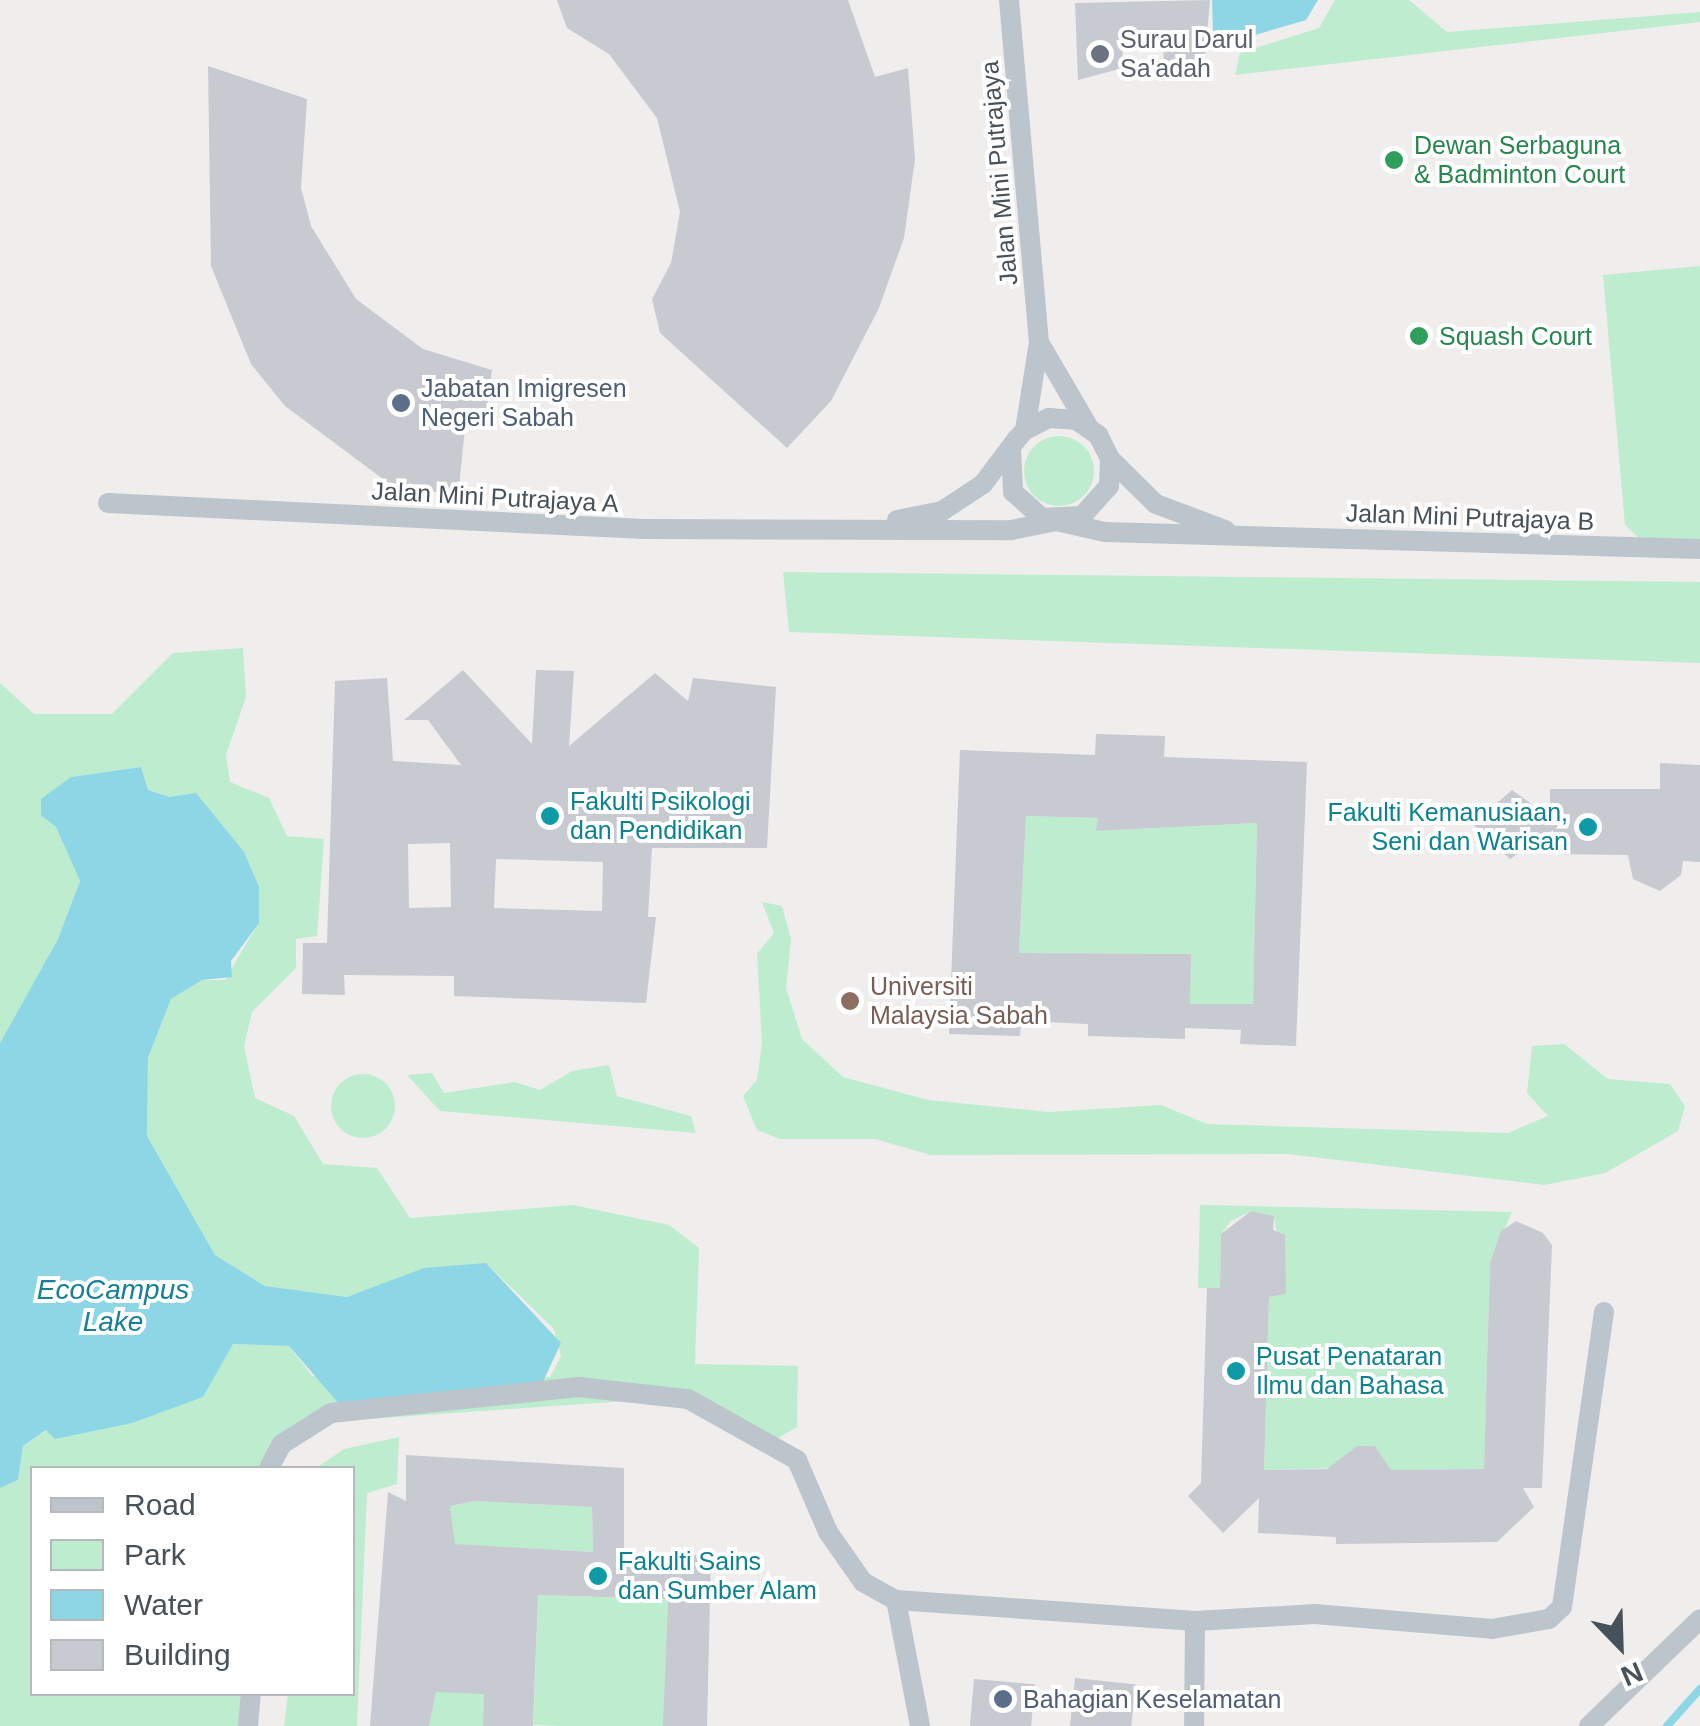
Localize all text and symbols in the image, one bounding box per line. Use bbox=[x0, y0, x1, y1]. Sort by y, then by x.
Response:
place label: Surau Darul Sa'adah bbox=[1120, 25, 1253, 84]
marker: Surau Darul Sa'adah bbox=[1089, 43, 1111, 65]
street label: Jalan Mini Putrajaya bbox=[974, 60, 1024, 286]
place label: Dewan Serbaguna & Badminton Court bbox=[1414, 131, 1625, 190]
marker: Dewan Serbaguna & Badminton Court bbox=[1383, 149, 1405, 171]
place label: Squash Court bbox=[1439, 321, 1592, 351]
marker: Squash Court bbox=[1408, 325, 1430, 347]
place label: Jabatan Imigresen Negeri Sabah bbox=[421, 374, 627, 433]
marker: Jabatan Imigresen Negeri Sabah bbox=[390, 392, 412, 414]
street label: Jalan Mini Putrajaya A bbox=[370, 476, 620, 518]
street label: Jalan Mini Putrajaya B bbox=[1345, 498, 1595, 536]
place label: Fakulti Psikologi dan Pendidikan bbox=[570, 787, 751, 846]
place label: Fakulti Kemanusiaan, Seni dan Warisan bbox=[1328, 798, 1568, 857]
marker: Fakulti Psikologi dan Pendidikan bbox=[539, 805, 561, 827]
marker: Fakulti Kemanusiaan, Seni dan Warisan bbox=[1577, 816, 1599, 838]
place label: Universiti Malaysia Sabah bbox=[870, 972, 1048, 1031]
marker: Universiti Malaysia Sabah bbox=[839, 990, 861, 1012]
water label: EcoCampus Lake bbox=[37, 1273, 189, 1339]
place label: Pusat Penataran Ilmu dan Bahasa bbox=[1256, 1342, 1444, 1401]
marker: Pusat Penataran Ilmu dan Bahasa bbox=[1225, 1360, 1247, 1382]
legend bbox=[30, 1466, 355, 1696]
text: Road bbox=[124, 1488, 196, 1521]
text: Park bbox=[124, 1538, 186, 1571]
place label: Fakulti Sains dan Sumber Alam bbox=[618, 1547, 818, 1606]
marker: Fakulti Sains dan Sumber Alam bbox=[587, 1565, 609, 1587]
text: Water bbox=[124, 1588, 203, 1621]
north arrow bbox=[1570, 1596, 1670, 1696]
text: Building bbox=[124, 1638, 231, 1671]
text: N bbox=[1617, 1656, 1647, 1692]
place label: Bahagian Keselamatan bbox=[1023, 1684, 1282, 1714]
marker: Bahagian Keselamatan bbox=[992, 1688, 1014, 1710]

